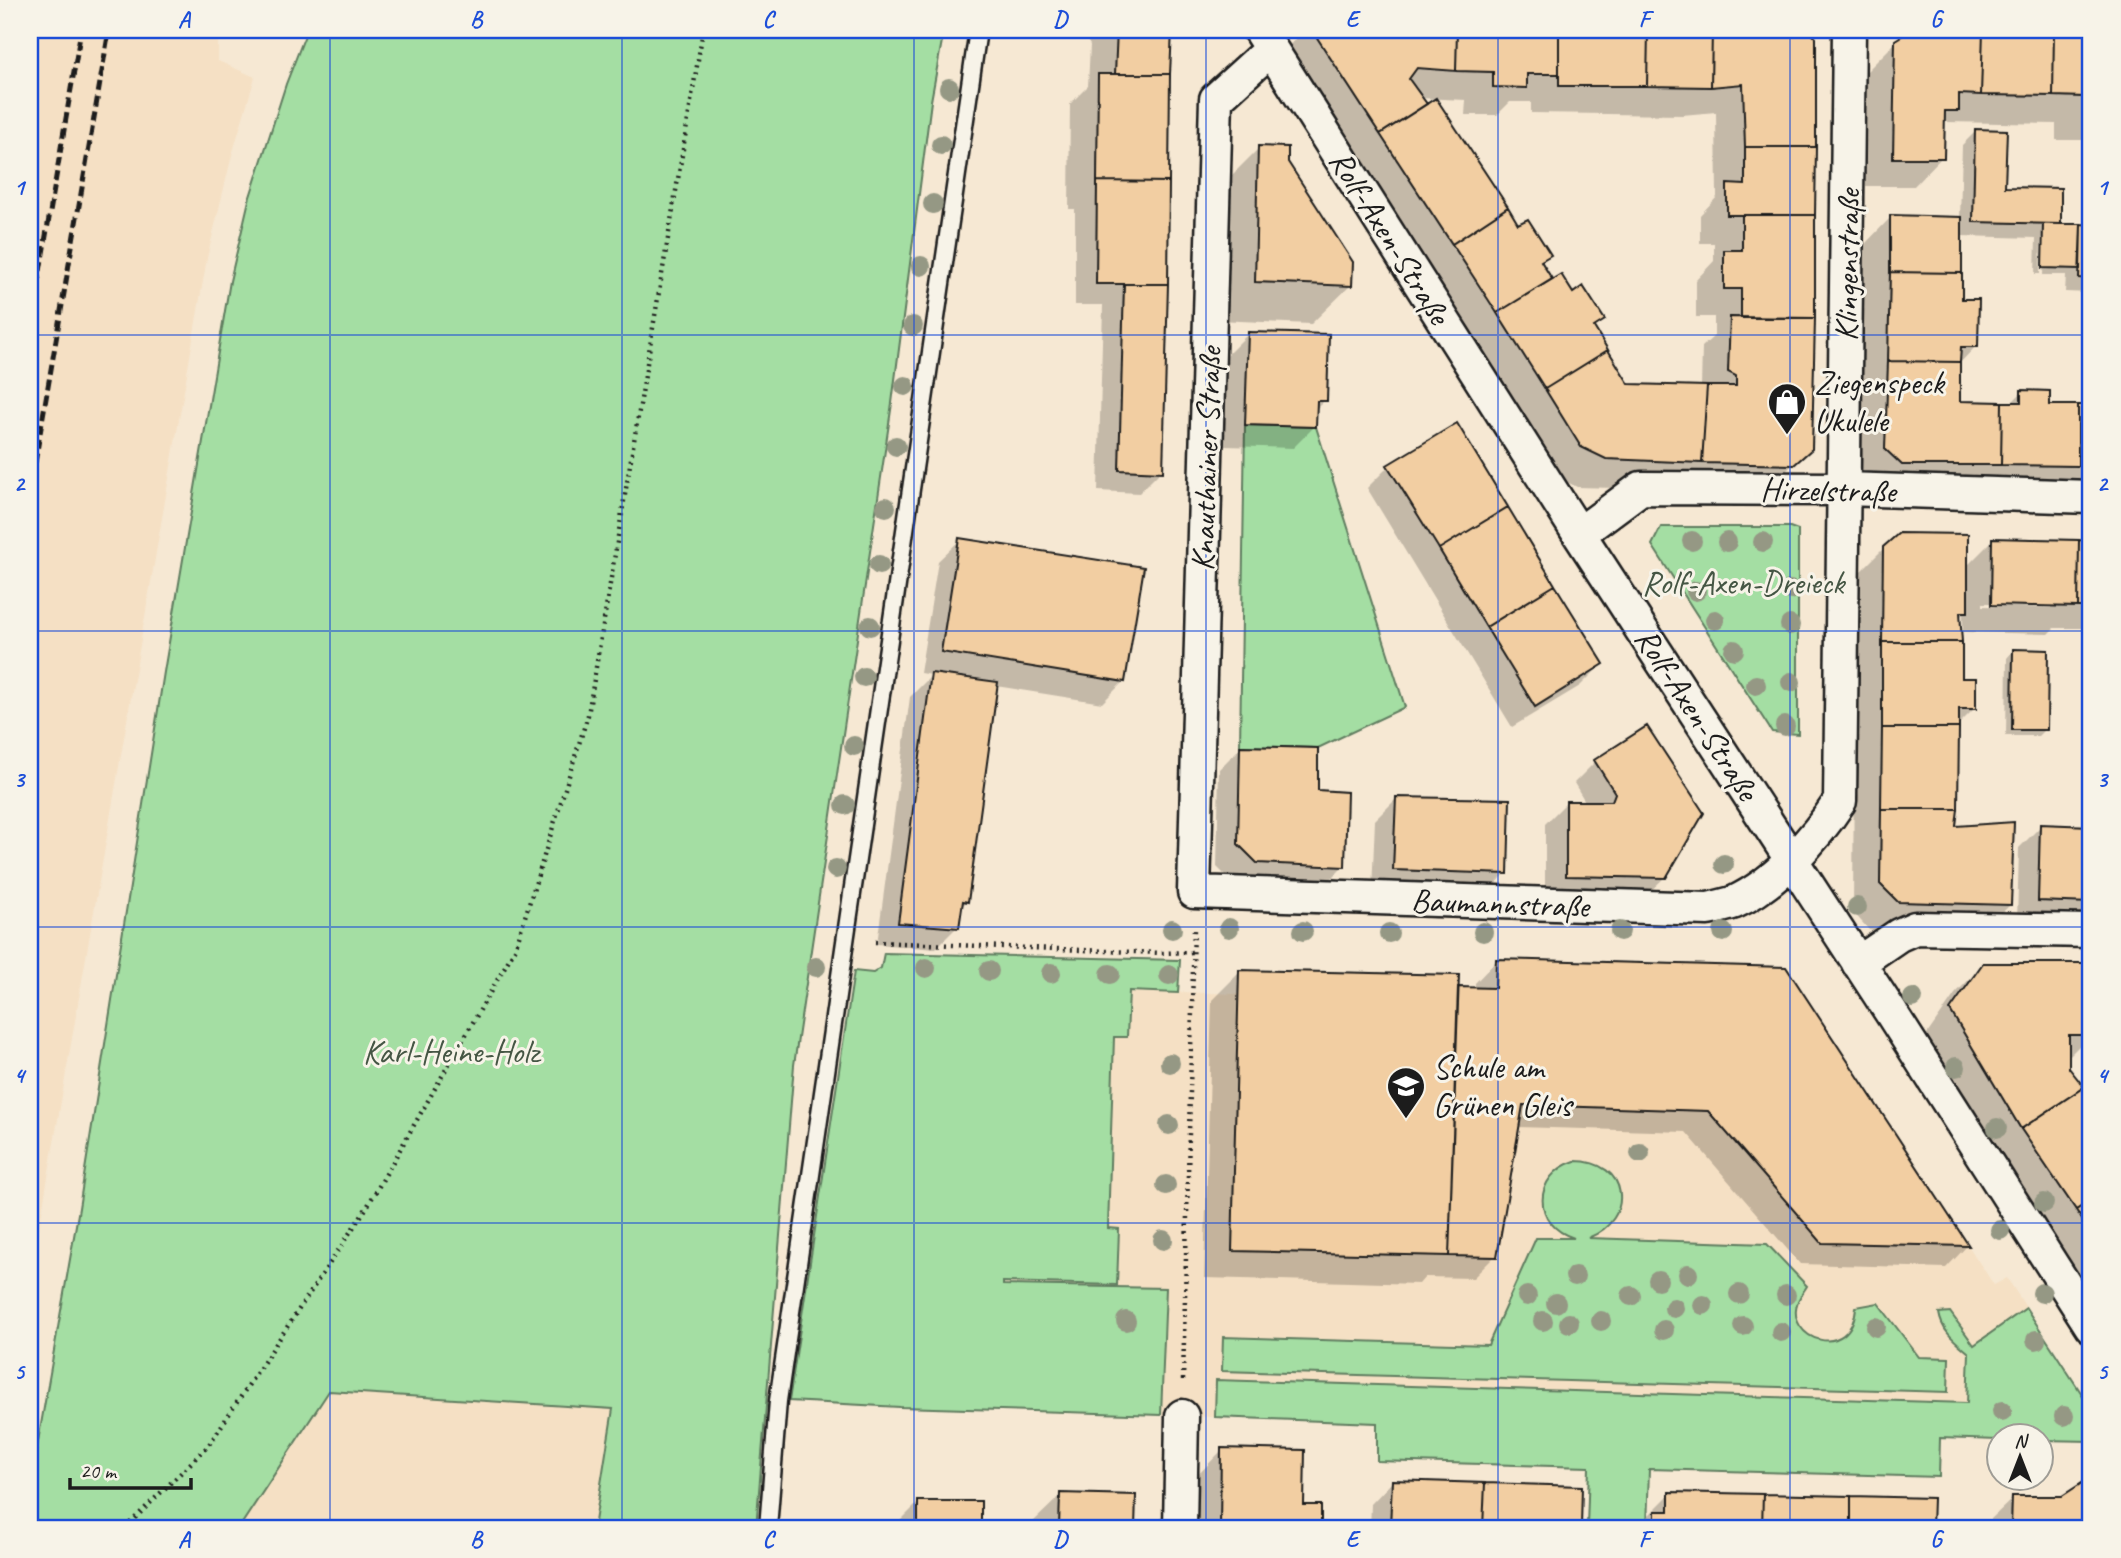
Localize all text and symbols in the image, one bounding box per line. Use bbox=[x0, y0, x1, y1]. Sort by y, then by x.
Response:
text: A bbox=[178, 5, 192, 34]
text: B bbox=[470, 5, 484, 34]
text: C bbox=[763, 5, 777, 34]
text: D bbox=[1053, 5, 1069, 34]
text: E bbox=[1346, 5, 1362, 34]
text: F bbox=[1639, 5, 1655, 34]
text: G bbox=[1930, 5, 1945, 34]
street label: Rolf-Axen-Straße bbox=[1320, 142, 1461, 334]
text: 1 bbox=[14, 173, 27, 202]
text: 1 bbox=[2097, 173, 2110, 202]
street label: Klingenstraße bbox=[1825, 186, 1869, 341]
street label: Knauthainer Straße bbox=[1181, 344, 1231, 572]
place label: Ziegenspeck Ukulele bbox=[1814, 362, 1945, 442]
shop icon: Ziegenspeck Ukulele bbox=[1766, 381, 1808, 436]
street label: Hirzelstraße bbox=[1760, 468, 1898, 512]
text: 2 bbox=[14, 469, 27, 498]
text: 2 bbox=[2097, 469, 2110, 498]
park label: Rolf-Axen-Dreieck bbox=[1642, 562, 1846, 604]
street label: Rolf-Axen-Straße bbox=[1626, 620, 1770, 810]
text: 3 bbox=[14, 765, 27, 794]
text: 3 bbox=[2097, 765, 2110, 794]
street label: Baumannstraße bbox=[1410, 879, 1592, 927]
park label: Karl-Heine-Holz bbox=[363, 1031, 541, 1073]
place label: Schule am Grünen Gleis bbox=[1433, 1046, 1574, 1126]
text: 4 bbox=[14, 1061, 27, 1090]
text: 4 bbox=[2097, 1061, 2110, 1090]
school or university icon: Schule am Grünen Gleis bbox=[1385, 1065, 1427, 1120]
text: 5 bbox=[14, 1357, 26, 1386]
text: 5 bbox=[2097, 1357, 2109, 1386]
north arrow bbox=[1984, 1422, 2054, 1492]
text: N bbox=[2014, 1429, 2029, 1453]
scale bar bbox=[70, 1446, 191, 1490]
text: 20 m bbox=[80, 1458, 118, 1484]
text: A bbox=[178, 1525, 192, 1554]
text: B bbox=[470, 1525, 484, 1554]
text: C bbox=[763, 1525, 777, 1554]
text: D bbox=[1053, 1525, 1069, 1554]
text: E bbox=[1346, 1525, 1362, 1554]
text: F bbox=[1639, 1525, 1655, 1554]
text: G bbox=[1930, 1525, 1945, 1554]

